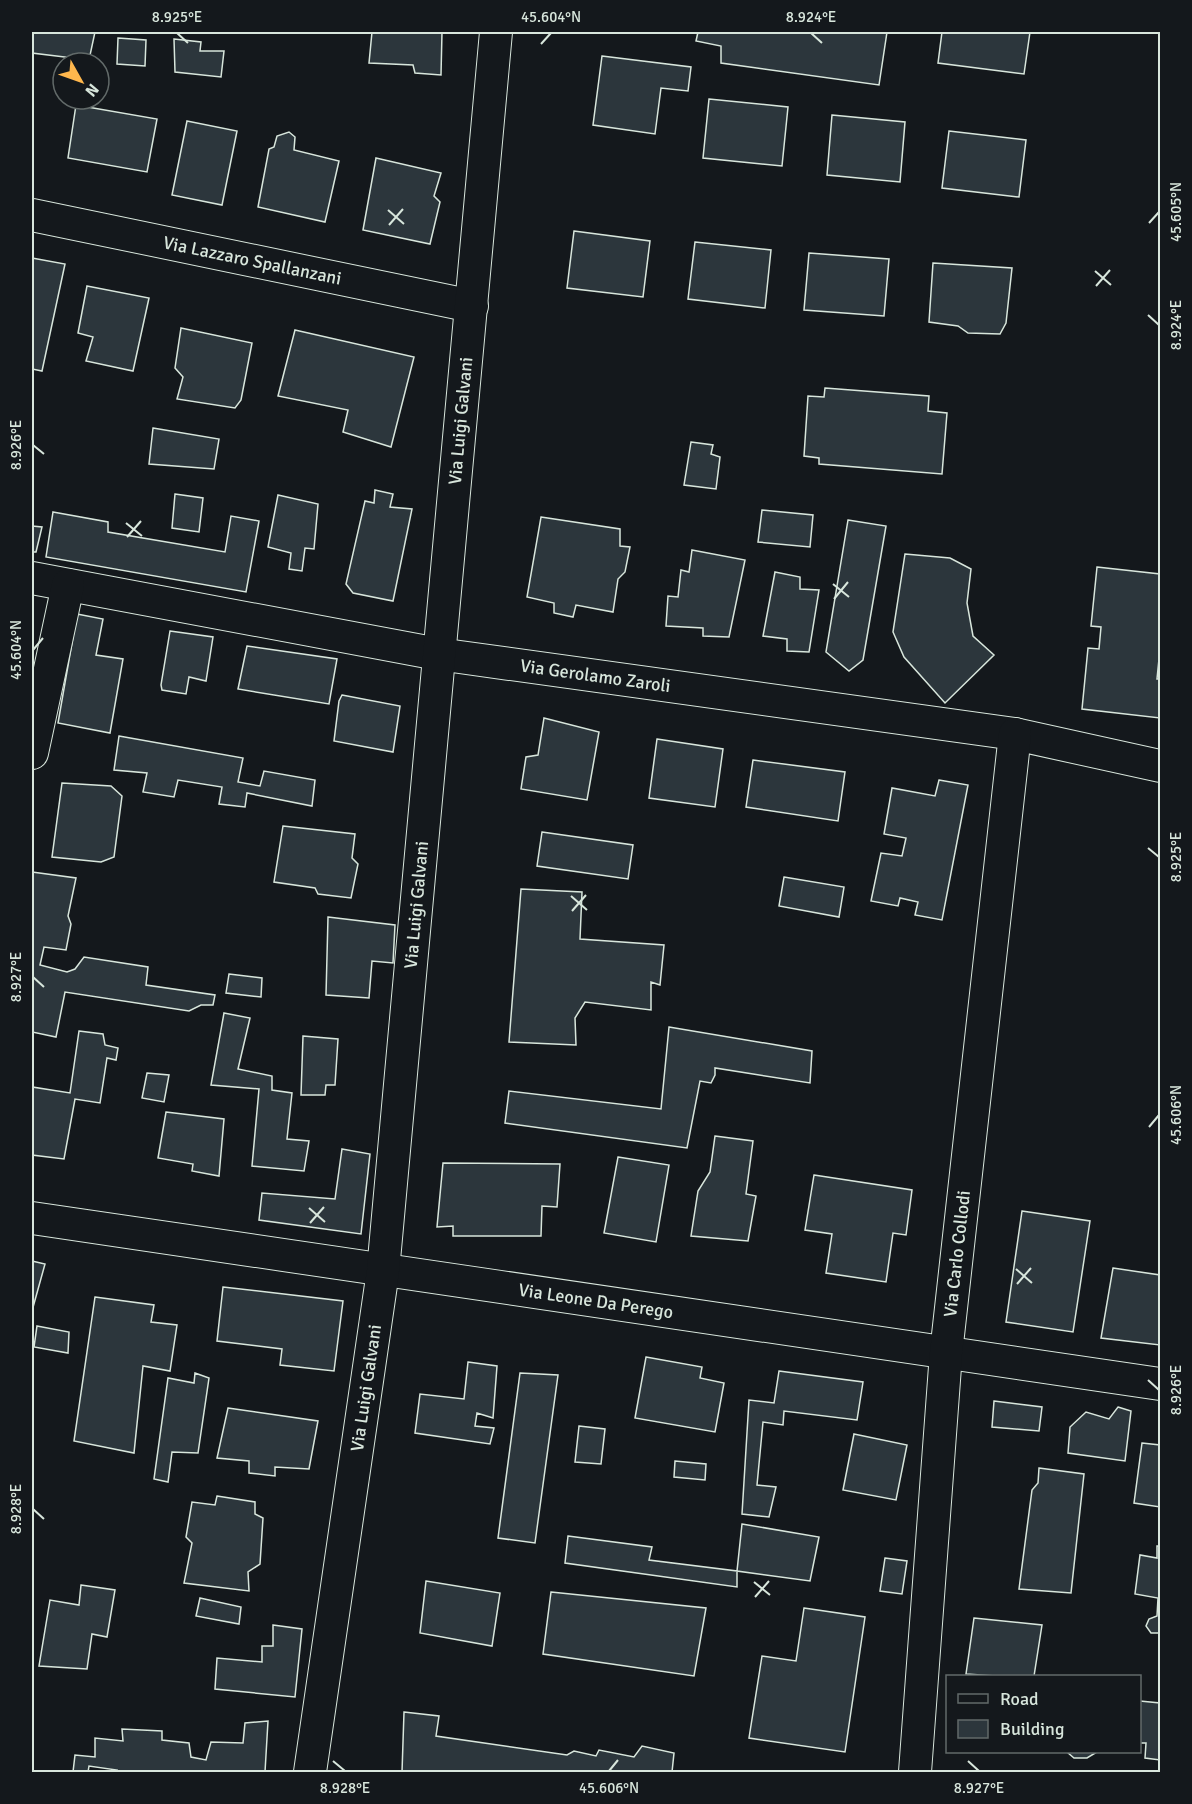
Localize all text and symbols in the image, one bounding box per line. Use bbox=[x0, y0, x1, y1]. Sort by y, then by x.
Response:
text: 8.925°E bbox=[152, 8, 202, 26]
text: 45.604°N bbox=[521, 8, 581, 26]
text: 8.924°E bbox=[786, 8, 836, 26]
north arrow bbox=[51, 51, 111, 111]
text: N bbox=[80, 79, 103, 101]
text: 45.605°N bbox=[1167, 182, 1185, 242]
street label: Via Lazzaro Spallanzani bbox=[161, 231, 343, 290]
text: 8.924°E bbox=[1167, 300, 1185, 350]
street label: Via Luigi Galvani bbox=[444, 356, 477, 486]
text: 8.926°E bbox=[7, 420, 25, 470]
text: 45.604°N bbox=[7, 620, 25, 680]
street label: Via Gerolamo Zaroli bbox=[519, 655, 672, 697]
text: 8.925°E bbox=[1167, 832, 1185, 882]
street label: Via Luigi Galvani bbox=[400, 840, 433, 970]
text: 8.927°E bbox=[7, 952, 25, 1002]
text: 45.606°N bbox=[1167, 1085, 1185, 1145]
street label: Via Carlo Collodi bbox=[939, 1189, 975, 1318]
street label: Via Leone Da Perego bbox=[517, 1279, 675, 1323]
street label: Via Luigi Galvani bbox=[346, 1323, 386, 1453]
text: 8.926°E bbox=[1167, 1365, 1185, 1415]
text: 8.928°E bbox=[7, 1484, 25, 1534]
legend bbox=[946, 1675, 1141, 1753]
text: Road bbox=[1000, 1688, 1039, 1710]
text: Building bbox=[1000, 1718, 1064, 1740]
text: 8.928°E bbox=[320, 1779, 370, 1797]
text: 45.606°N bbox=[579, 1779, 639, 1797]
text: 8.927°E bbox=[954, 1779, 1004, 1797]

